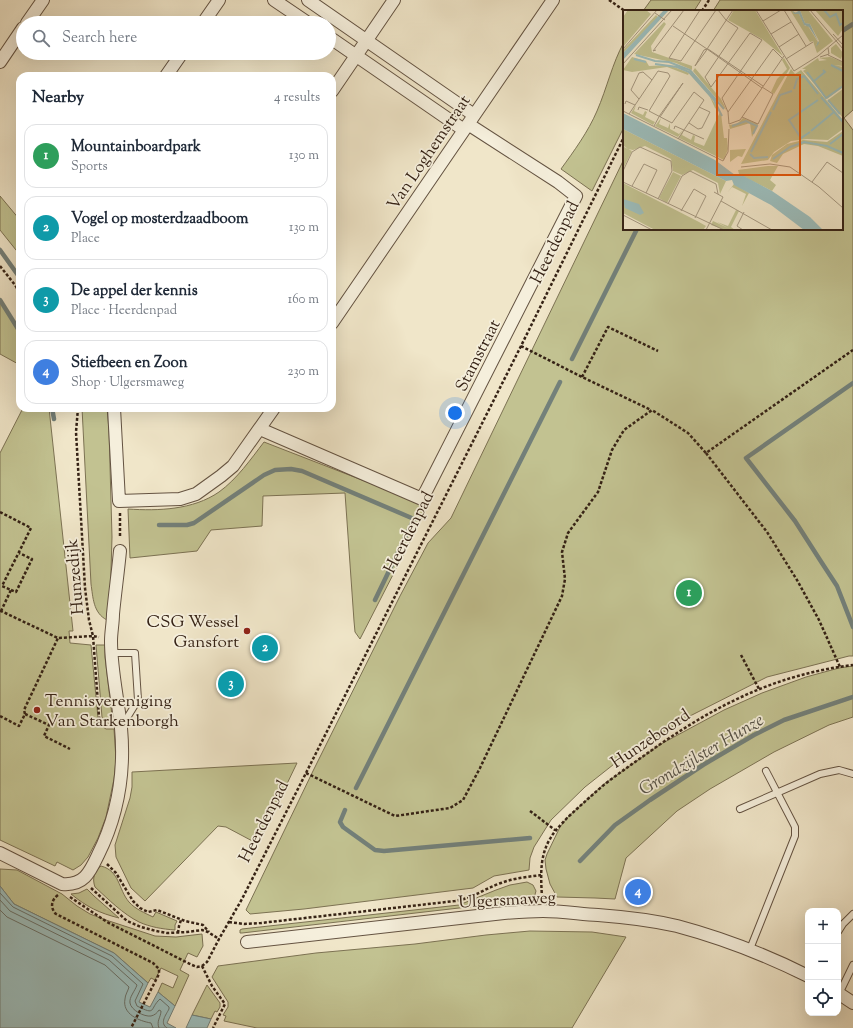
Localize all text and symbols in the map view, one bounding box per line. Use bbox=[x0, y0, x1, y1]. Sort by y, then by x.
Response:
inset map bbox=[623, 10, 843, 230]
search box bbox=[16, 16, 336, 60]
icon: search bbox=[30, 27, 52, 49]
text: Search here bbox=[62, 28, 137, 49]
text: Nearby bbox=[32, 86, 84, 110]
text: 4 results bbox=[274, 89, 320, 107]
street label: Van Loghemstraat bbox=[382, 91, 477, 215]
text: Mountainboardpark bbox=[71, 137, 201, 158]
text: 1 bbox=[44, 147, 48, 165]
text: 130 m bbox=[289, 147, 319, 165]
text: Sports bbox=[71, 158, 108, 176]
street label: Heerdenpad bbox=[525, 197, 586, 288]
text: Vogel op mosterdzaadboom bbox=[71, 209, 248, 230]
text: 2 bbox=[43, 219, 49, 237]
text: 130 m bbox=[289, 219, 319, 237]
text: Place bbox=[71, 230, 100, 248]
text: De appel der kennis bbox=[71, 281, 198, 302]
text: 3 bbox=[43, 291, 49, 309]
text: 160 m bbox=[288, 291, 319, 309]
text: Place · Heerdenpad bbox=[71, 302, 177, 320]
street label: Stamstraat bbox=[450, 316, 507, 396]
text: Stiefbeen en Zoon bbox=[71, 353, 188, 374]
text: 4 bbox=[43, 363, 49, 381]
text: 230 m bbox=[287, 363, 319, 381]
text: Shop · Ulgersmaweg bbox=[71, 374, 184, 392]
your location bbox=[445, 403, 465, 423]
street label: Heerdenpad bbox=[379, 487, 441, 578]
street label: Hunzedijk bbox=[61, 538, 91, 616]
pin: 1 bbox=[676, 578, 702, 608]
place label: CSG Wessel Gansfort bbox=[147, 611, 239, 655]
marker: CSG Wessel Gansfort bbox=[242, 626, 252, 636]
pin: 2 bbox=[252, 633, 278, 663]
pin: 3 bbox=[218, 669, 244, 699]
place label: Tennisvereniging Van Starkenborgh bbox=[45, 690, 179, 734]
street label: Hunzeboord bbox=[607, 704, 696, 775]
marker: Tennisvereniging Van Starkenborgh bbox=[32, 705, 42, 715]
water label: Grondzijlster Hunze bbox=[635, 708, 769, 803]
street label: Heerdenpad bbox=[234, 776, 296, 867]
pin: 4 bbox=[625, 877, 651, 907]
street label: Ulgersmaweg bbox=[458, 886, 557, 916]
map controls bbox=[805, 908, 841, 1016]
button: + bbox=[805, 908, 841, 944]
button: − bbox=[805, 944, 841, 980]
button: locate bbox=[805, 980, 841, 1016]

